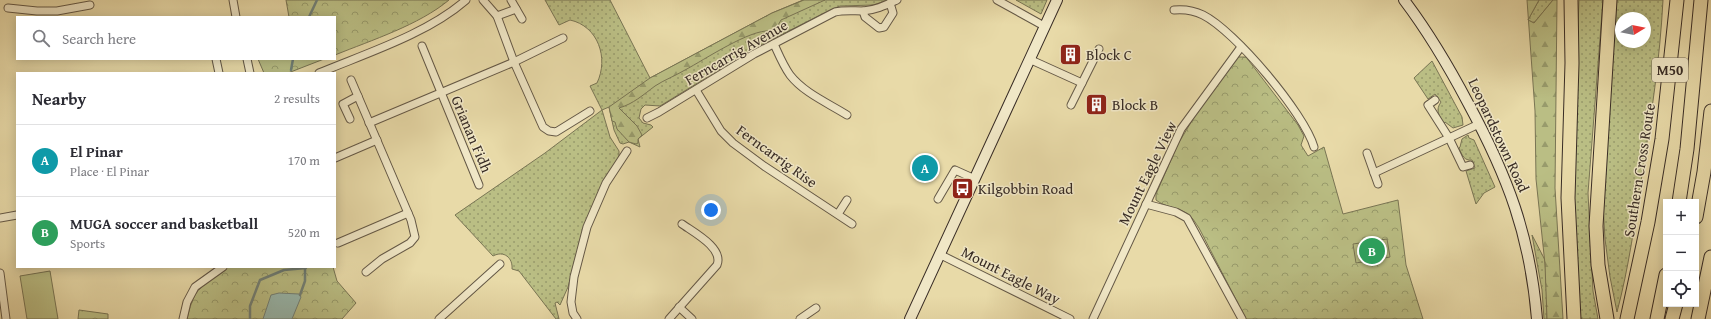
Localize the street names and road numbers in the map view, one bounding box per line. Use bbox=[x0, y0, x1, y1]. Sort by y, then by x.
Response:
street label: Ferncarrig Avenue bbox=[681, 14, 791, 90]
road number: M50 bbox=[1652, 58, 1688, 82]
street label: Leopardstown Road bbox=[1463, 75, 1535, 195]
street label: Grianan Fidh bbox=[446, 92, 498, 176]
street label: Southern Cross Route bbox=[1618, 101, 1660, 239]
street label: Mount Eagle View bbox=[1113, 117, 1181, 229]
street label: Ferncarrig Rise bbox=[732, 119, 822, 193]
street label: Mount Eagle Way bbox=[958, 241, 1065, 309]

